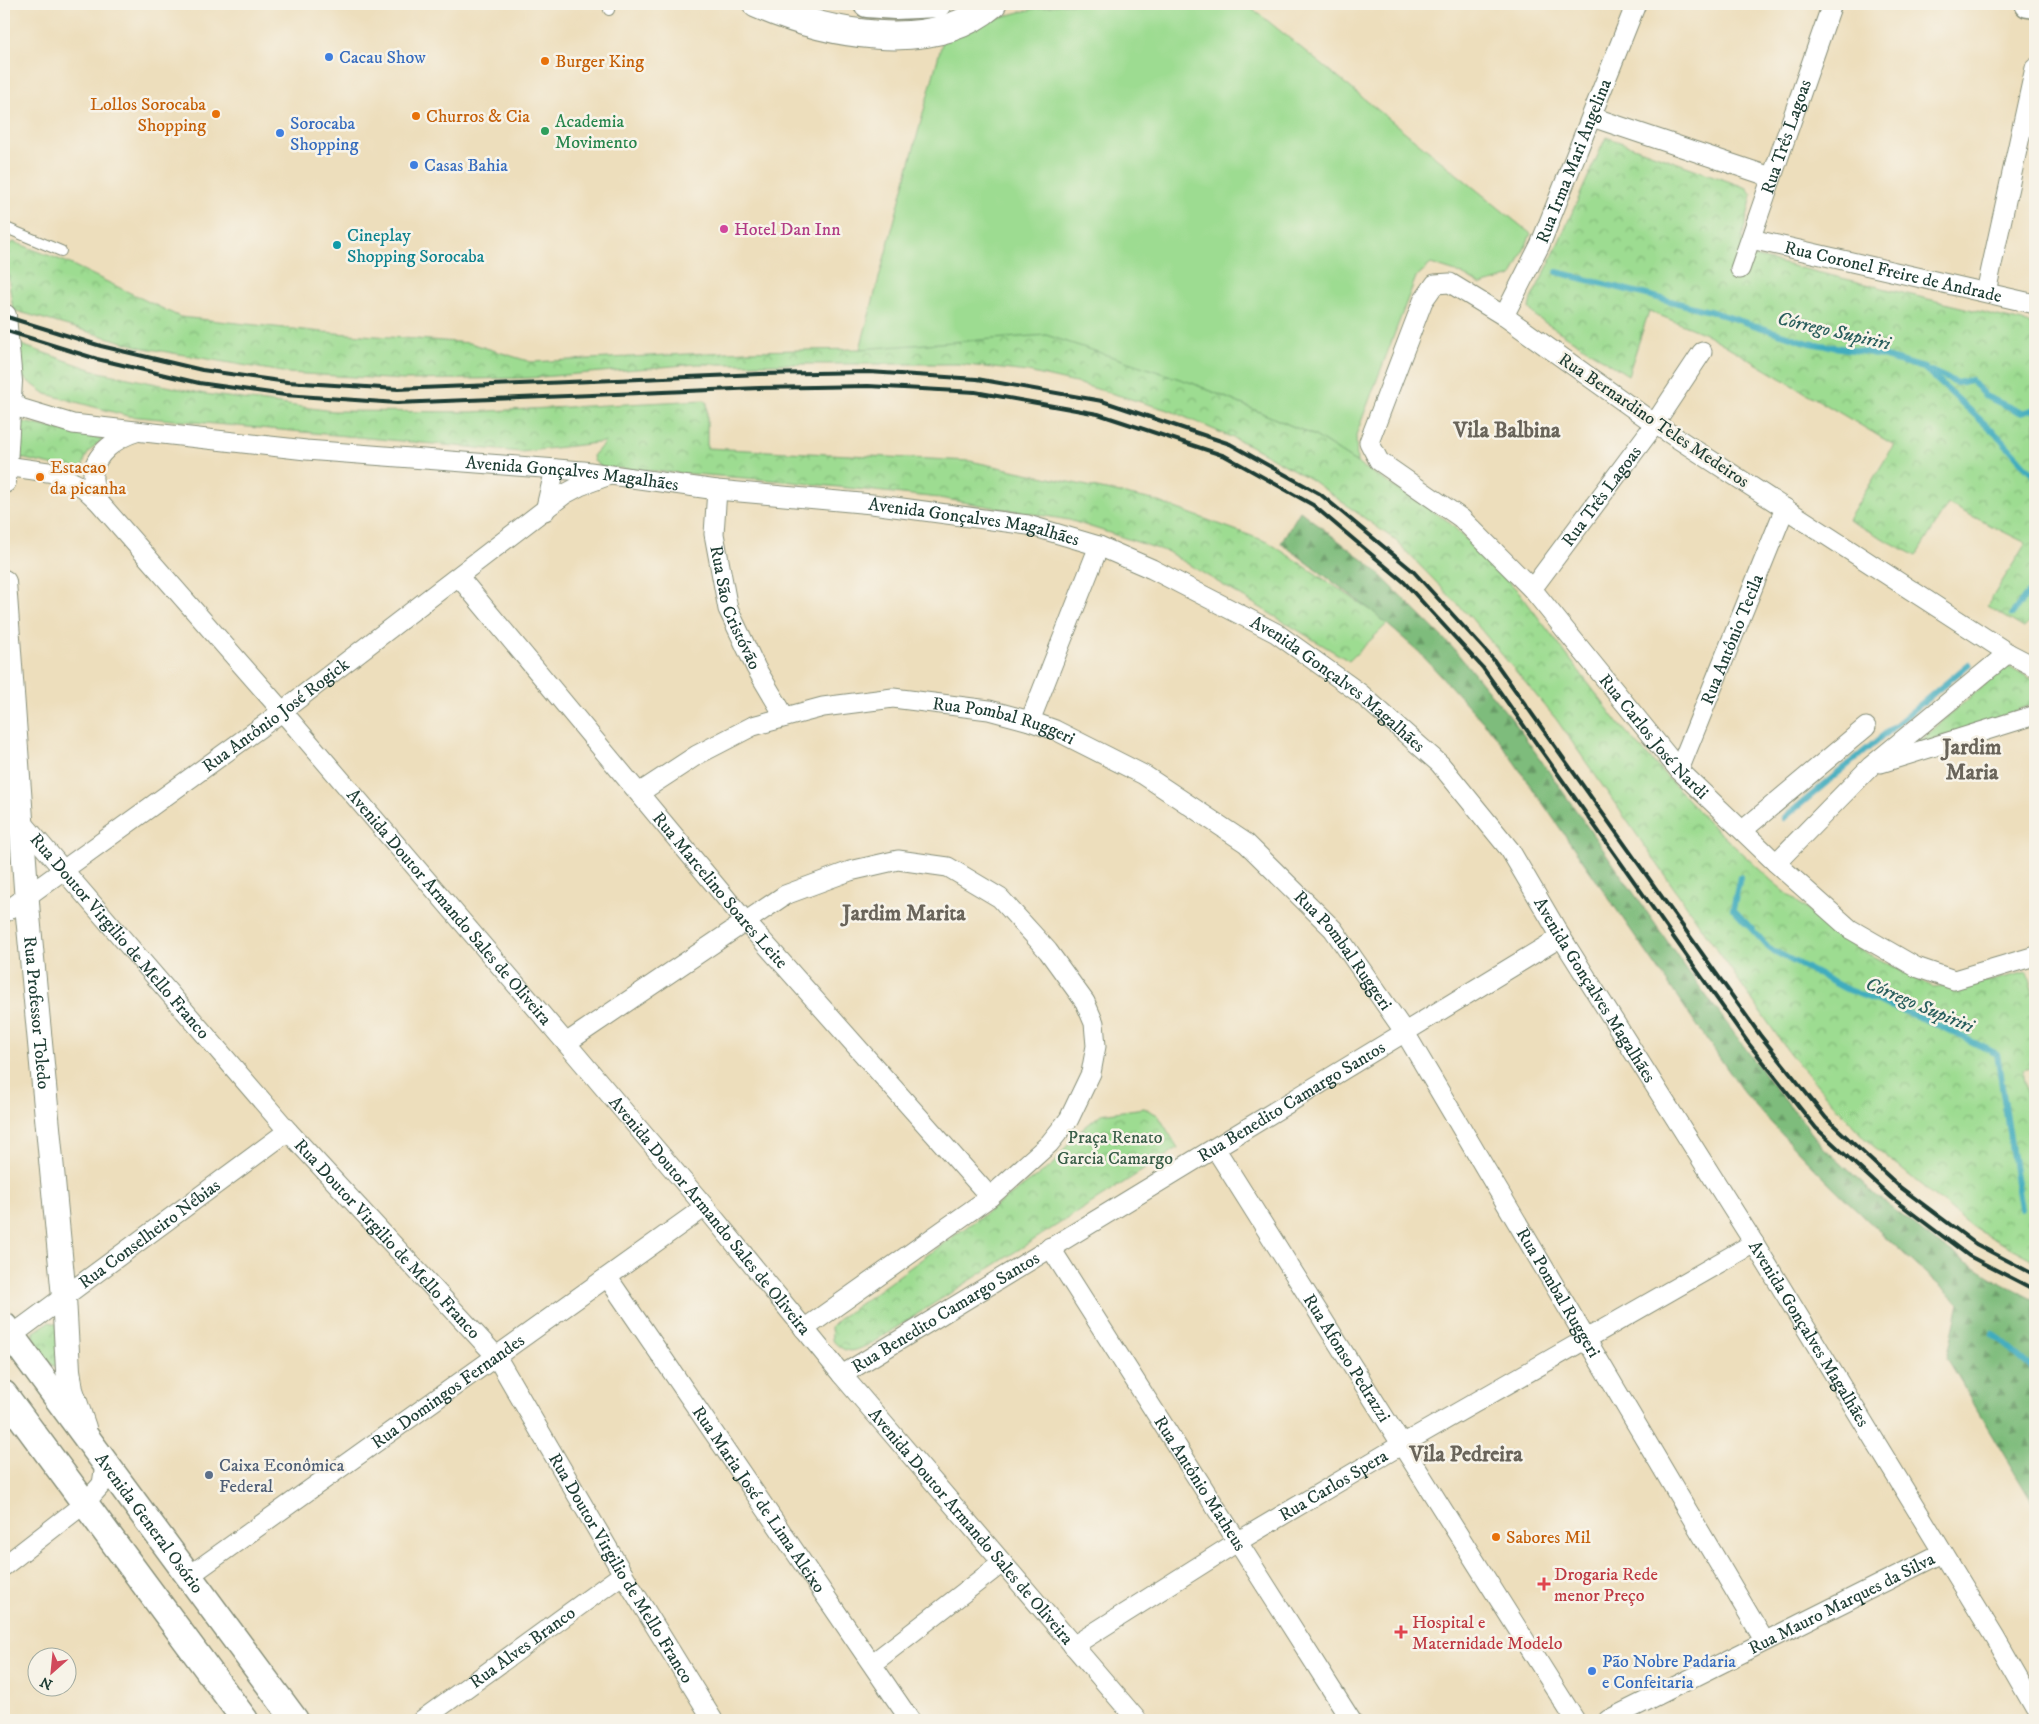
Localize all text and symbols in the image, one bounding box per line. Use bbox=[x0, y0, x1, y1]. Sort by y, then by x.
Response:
place label: Cacau Show bbox=[339, 47, 426, 69]
marker: Cacau Show bbox=[323, 51, 335, 63]
place label: Burger King bbox=[555, 51, 644, 73]
marker: Burger King bbox=[539, 55, 551, 67]
street label: Rua Irma Mari Angelina bbox=[1532, 76, 1617, 247]
street label: Rua Três Lagoas bbox=[1757, 77, 1817, 197]
place label: Lollos Sorocaba Shopping bbox=[90, 94, 206, 137]
place label: Churros & Cia bbox=[426, 106, 530, 128]
marker: Lollos Sorocaba Shopping bbox=[210, 108, 222, 120]
marker: Churros & Cia bbox=[410, 110, 422, 122]
place label: Academia Movimento bbox=[555, 111, 638, 154]
place label: Sorocaba Shopping bbox=[290, 113, 359, 156]
marker: Academia Movimento bbox=[539, 125, 551, 137]
marker: Sorocaba Shopping bbox=[274, 127, 286, 139]
place label: Casas Bahia bbox=[424, 155, 508, 177]
marker: Casas Bahia bbox=[408, 159, 420, 171]
place label: Hotel Dan Inn bbox=[734, 219, 841, 241]
marker: Hotel Dan Inn bbox=[718, 223, 730, 235]
place label: Cineplay Shopping Sorocaba bbox=[347, 225, 485, 268]
street label: Rua Coronel Freire de Andrade bbox=[1782, 237, 2004, 308]
marker: Cineplay Shopping Sorocaba bbox=[331, 239, 343, 251]
water label: Córrego Supiriri bbox=[1775, 307, 1893, 357]
street label: Rua Bernardino Teles Medeiros bbox=[1554, 349, 1753, 493]
district label: Vila Balbina bbox=[1453, 417, 1561, 444]
street label: Rua Três Lagoas bbox=[1557, 442, 1647, 551]
street label: Avenida Gonçalves Magalhães bbox=[465, 452, 680, 496]
place label: Estacao da picanha bbox=[50, 457, 126, 500]
marker: Estacao da picanha bbox=[34, 471, 46, 483]
street label: Avenida Gonçalves Magalhães bbox=[867, 494, 1082, 552]
street label: Rua São Cristóvão bbox=[704, 544, 765, 674]
street label: Rua Antônio Tecila bbox=[1697, 571, 1769, 708]
street label: Avenida Gonçalves Magalhães bbox=[1246, 612, 1429, 757]
street label: Rua Antônio José Rogick bbox=[198, 654, 354, 778]
street label: Rua Carlos José Nardi bbox=[1594, 670, 1713, 804]
street label: Rua Pombal Ruggeri bbox=[931, 693, 1078, 750]
district label: Jardim Maria bbox=[1940, 734, 2002, 786]
street label: Avenida Doutor Armando Sales de Oliveira bbox=[341, 785, 556, 1030]
street label: Rua Marcelino Soares Leite bbox=[647, 808, 792, 974]
street label: Rua Doutor Virgilio de Mello Franco bbox=[25, 829, 214, 1044]
street label: Rua Pombal Ruggeri bbox=[1289, 886, 1396, 1015]
street label: Avenida Gonçalves Magalhães bbox=[1528, 894, 1660, 1087]
district label: Jardim Marita bbox=[839, 900, 966, 927]
street label: Rua Professor Toledo bbox=[18, 935, 54, 1090]
water label: Córrego Supiriri bbox=[1861, 972, 1978, 1040]
street label: Rua Benedito Camargo Santos bbox=[1194, 1037, 1390, 1168]
street label: Avenida Doutor Armando Sales de Oliveira bbox=[604, 1092, 815, 1340]
park label: Praça Renato Garcia Camargo bbox=[1057, 1127, 1173, 1170]
street label: Rua Doutor Virgilio de Mello Franco bbox=[289, 1135, 485, 1344]
street label: Rua Conselheiro Nébias bbox=[75, 1175, 225, 1294]
street label: Rua Pombal Ruggeri bbox=[1511, 1224, 1605, 1362]
street label: Avenida Gonçalves Magalhães bbox=[1743, 1237, 1874, 1431]
street label: Rua Benedito Camargo Santos bbox=[848, 1247, 1044, 1378]
street label: Rua Afonso Pedrazzi bbox=[1298, 1290, 1395, 1427]
street label: Rua Domingos Fernandes bbox=[367, 1330, 529, 1454]
street label: Rua Maria José de Lima Aleixo bbox=[687, 1402, 830, 1598]
street label: Avenida Doutor Armando Sales de Oliveira bbox=[863, 1404, 1078, 1650]
street label: Rua Antônio Matheus bbox=[1148, 1412, 1251, 1555]
district label: Vila Pedreira bbox=[1408, 1441, 1523, 1468]
street label: Rua Carlos Spera bbox=[1275, 1445, 1392, 1527]
street label: Avenida General Osório bbox=[90, 1449, 208, 1598]
street label: Rua Doutor Virgilio de Mello Franco bbox=[543, 1449, 698, 1688]
place label: Caixa Econômica Federal bbox=[219, 1455, 345, 1498]
marker: Caixa Econômica Federal bbox=[203, 1469, 215, 1481]
place label: Sabores Mil bbox=[1506, 1527, 1591, 1549]
marker: Sabores Mil bbox=[1490, 1531, 1502, 1543]
street label: Rua Mauro Marques da Silva bbox=[1745, 1548, 1939, 1660]
place label: Drogaria Rede menor Preço bbox=[1554, 1564, 1658, 1607]
marker: Drogaria Rede menor Preço bbox=[1538, 1578, 1550, 1590]
street label: Rua Alves Branco bbox=[466, 1602, 580, 1694]
place label: Hospital e Maternidade Modelo bbox=[1412, 1612, 1563, 1655]
marker: Hospital e Maternidade Modelo bbox=[1394, 1625, 1408, 1639]
north arrow bbox=[28, 1646, 78, 1696]
place label: Pão Nobre Padaria e Confeitaria bbox=[1602, 1651, 1736, 1694]
marker: Pão Nobre Padaria e Confeitaria bbox=[1586, 1665, 1598, 1677]
text: N bbox=[37, 1672, 56, 1693]

